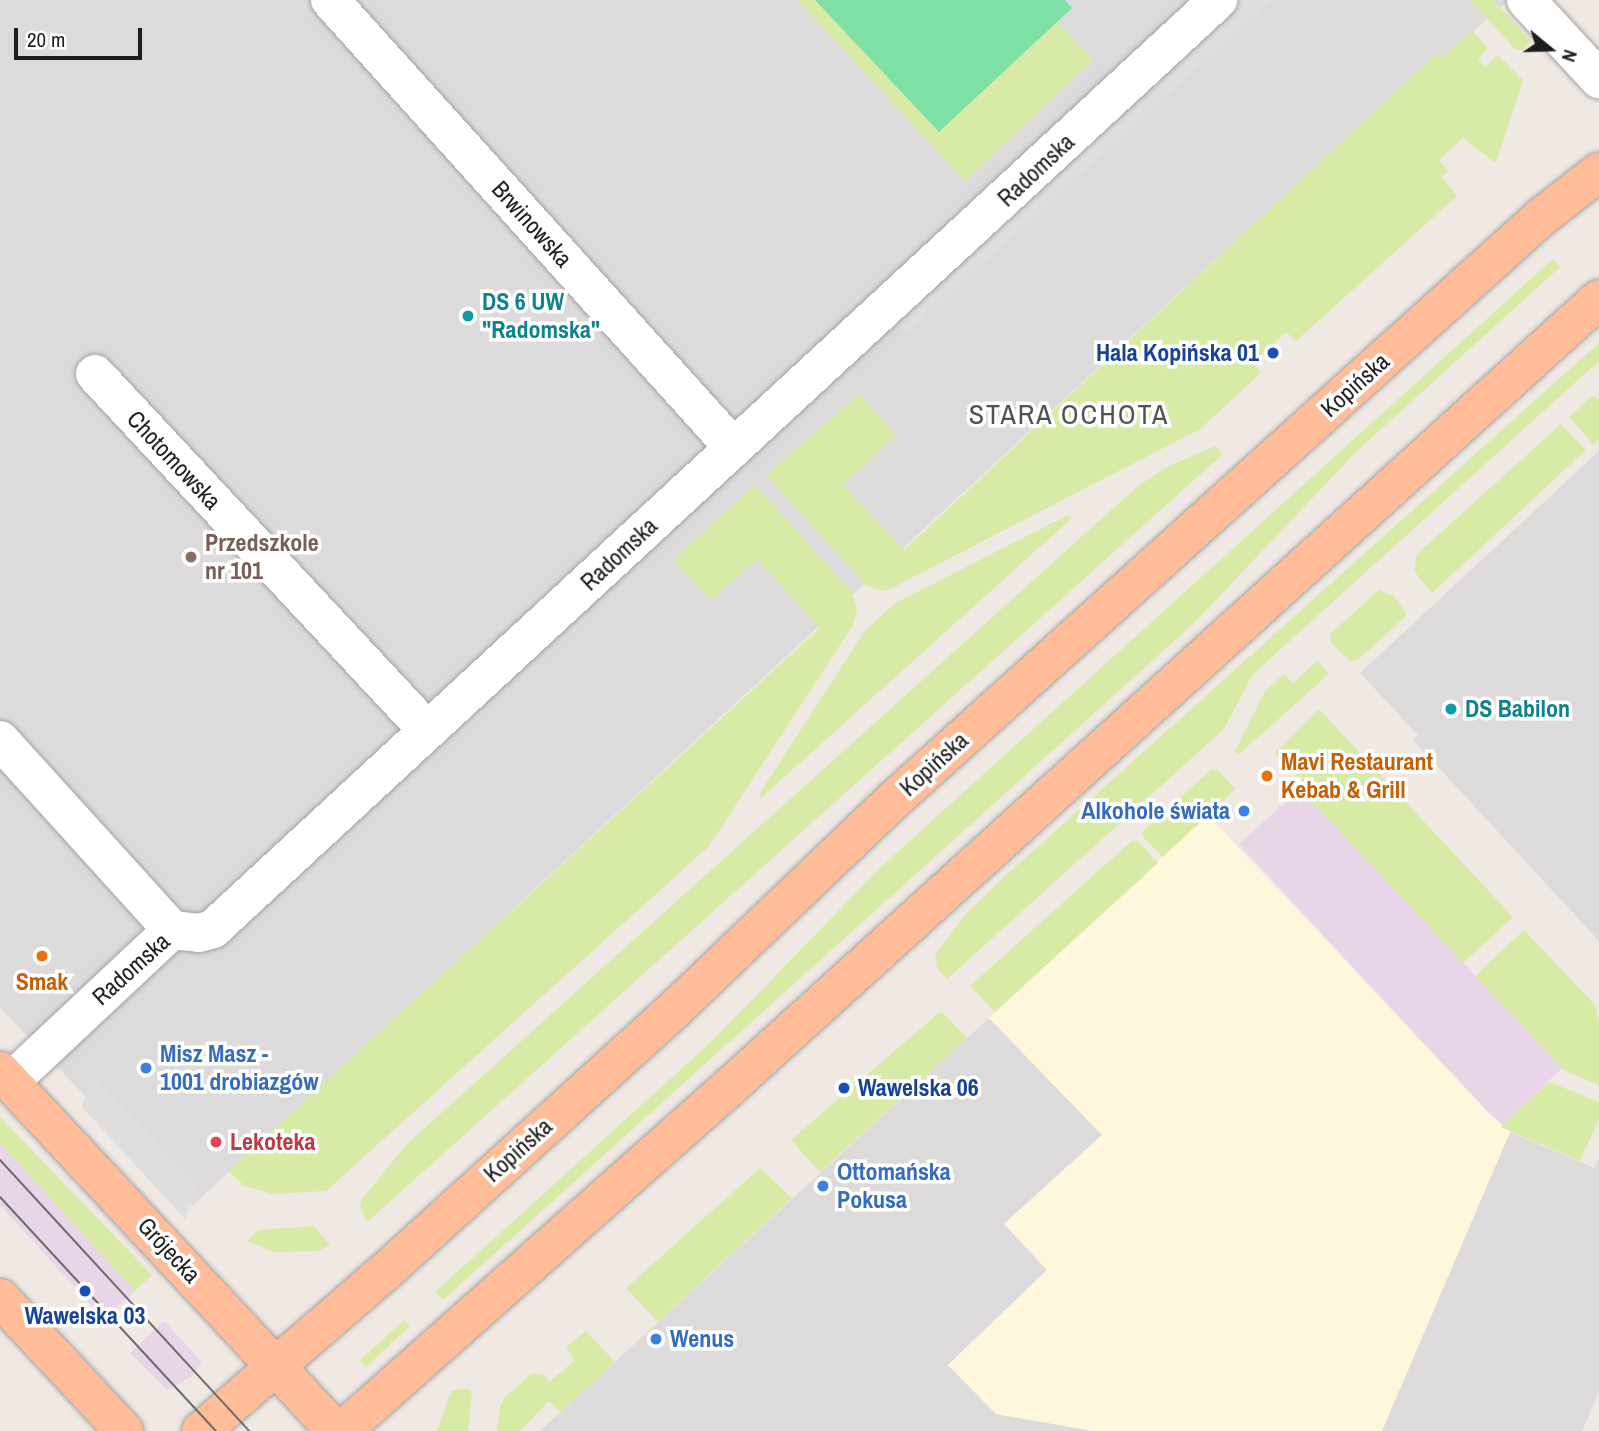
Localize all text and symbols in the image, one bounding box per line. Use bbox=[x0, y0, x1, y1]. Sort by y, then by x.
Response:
scale bar bbox=[18, 14, 145, 58]
north arrow bbox=[1515, 14, 1585, 84]
text: 20 m bbox=[27, 25, 65, 54]
text: N bbox=[1556, 46, 1584, 65]
street label: Radomska bbox=[992, 127, 1080, 213]
street label: Brwinowska bbox=[486, 175, 578, 273]
place label: DS 6 UW "Radomska" bbox=[482, 288, 600, 344]
marker: DS 6 UW "Radomska" bbox=[460, 308, 476, 324]
place label: Hala Kopińska 01 bbox=[1096, 339, 1259, 367]
marker: Hala Kopińska 01 bbox=[1265, 345, 1281, 361]
street label: Kopińska bbox=[1315, 347, 1395, 423]
district label: STARA OCHOTA bbox=[970, 397, 1168, 431]
street label: Chotomowska bbox=[121, 405, 227, 515]
street label: Radomska bbox=[575, 511, 663, 597]
place label: Przedszkole nr 101 bbox=[205, 529, 319, 585]
marker: Przedszkole nr 101 bbox=[183, 549, 199, 565]
place label: DS Babilon bbox=[1465, 695, 1570, 723]
marker: DS Babilon bbox=[1443, 701, 1459, 717]
street label: Kopińska bbox=[894, 726, 974, 802]
place label: Mavi Restaurant Kebab & Grill bbox=[1281, 748, 1433, 804]
marker: Mavi Restaurant Kebab & Grill bbox=[1259, 768, 1275, 784]
place label: Alkohole świata bbox=[1081, 797, 1230, 825]
marker: Alkohole świata bbox=[1236, 803, 1252, 819]
street label: Radomska bbox=[86, 927, 176, 1011]
marker: Smak bbox=[34, 948, 50, 964]
place label: Smak bbox=[16, 968, 68, 996]
place label: Misz Masz - 1001 drobiazgów bbox=[160, 1040, 319, 1096]
marker: Misz Masz - 1001 drobiazgów bbox=[138, 1060, 154, 1076]
place label: Wawelska 06 bbox=[858, 1074, 979, 1102]
marker: Wawelska 06 bbox=[836, 1080, 852, 1096]
street label: Kopińska bbox=[478, 1112, 558, 1188]
place label: Lekoteka bbox=[230, 1128, 315, 1156]
marker: Lekoteka bbox=[208, 1134, 224, 1150]
place label: Ottomańska Pokusa bbox=[837, 1158, 951, 1214]
marker: Ottomańska Pokusa bbox=[815, 1178, 831, 1194]
street label: Grójecka bbox=[132, 1211, 206, 1289]
marker: Wawelska 03 bbox=[77, 1283, 93, 1299]
place label: Wawelska 03 bbox=[25, 1302, 145, 1330]
place label: Wenus bbox=[670, 1325, 734, 1353]
marker: Wenus bbox=[648, 1331, 664, 1347]

